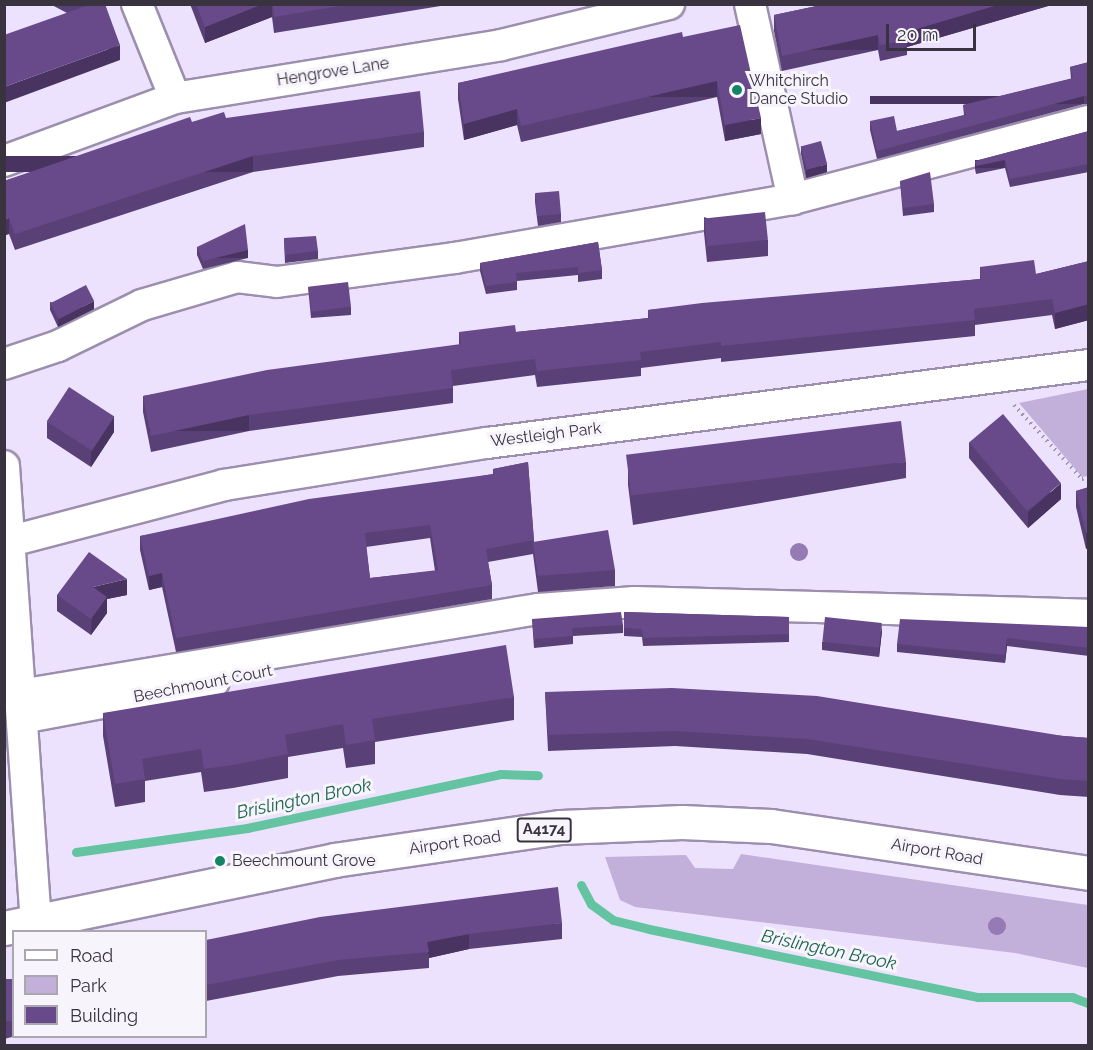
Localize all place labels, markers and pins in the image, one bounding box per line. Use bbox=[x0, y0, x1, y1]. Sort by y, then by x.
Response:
place label: Whitchirch Dance Studio bbox=[749, 71, 848, 109]
marker: Whitchirch Dance Studio bbox=[730, 83, 744, 97]
place label: Beechmount Grove bbox=[232, 851, 376, 871]
marker: Beechmount Grove bbox=[213, 854, 227, 868]

